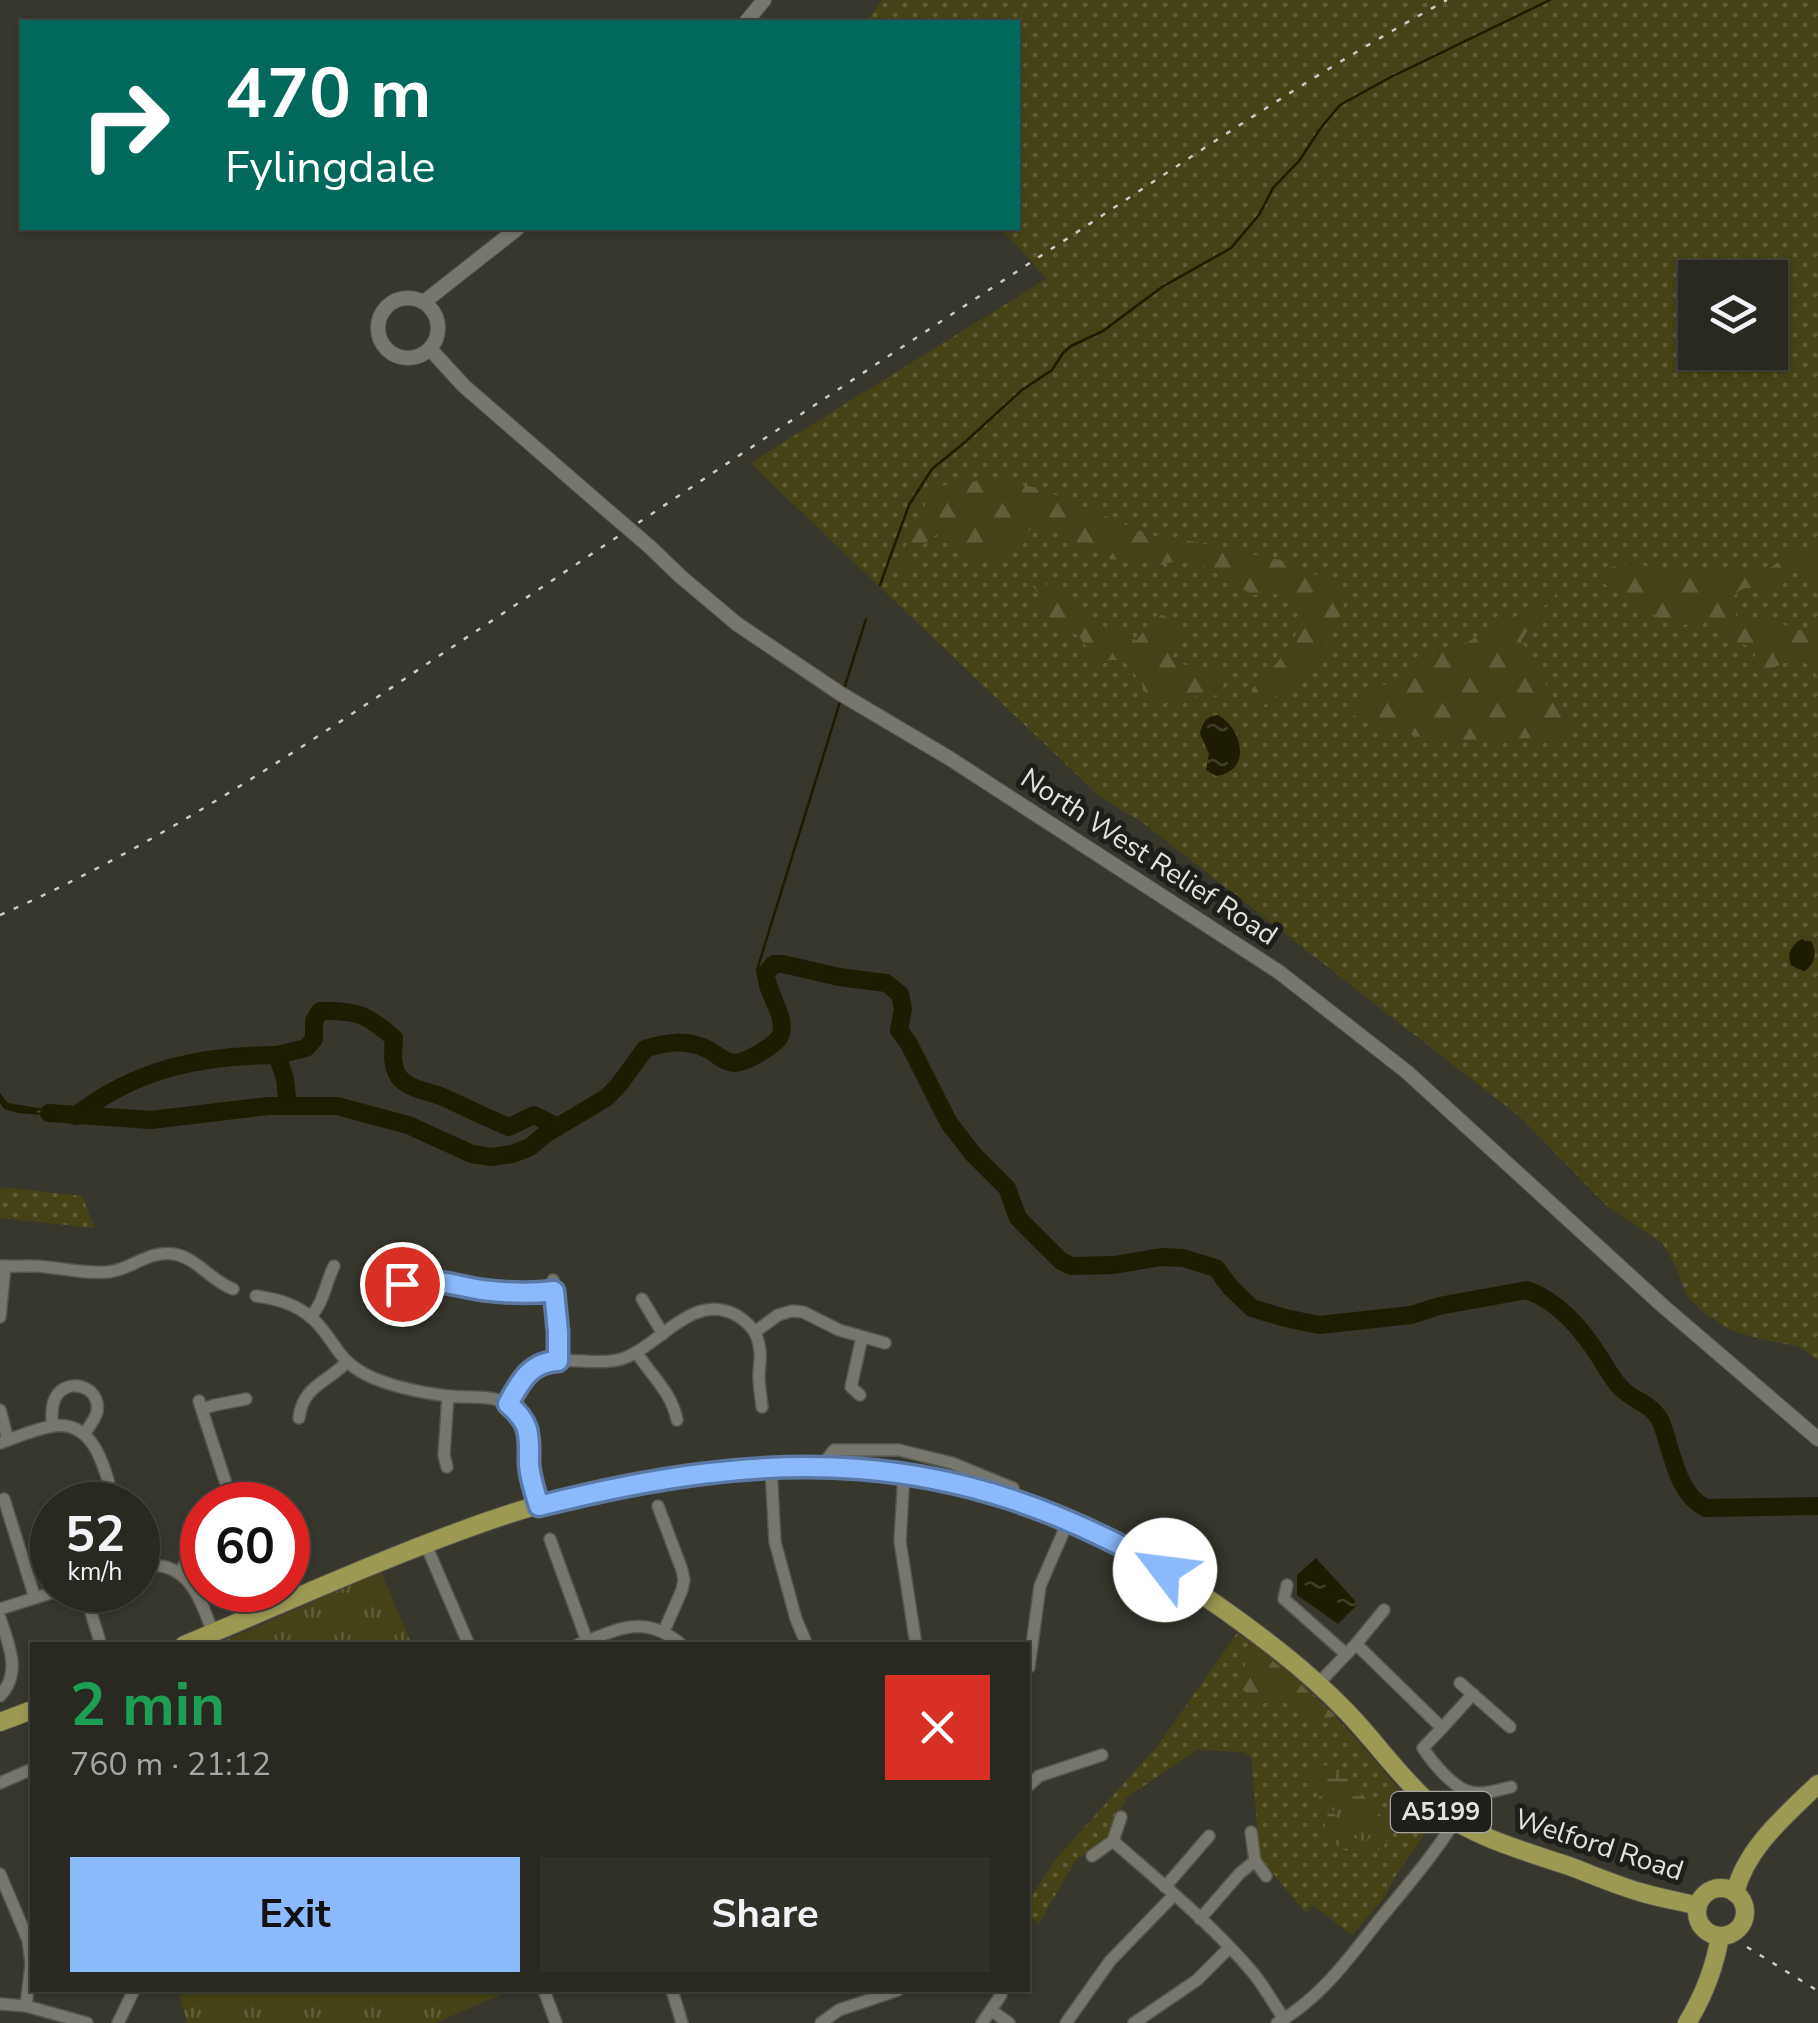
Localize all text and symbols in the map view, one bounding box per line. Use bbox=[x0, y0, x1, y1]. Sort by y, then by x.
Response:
text: 470 m bbox=[225, 46, 431, 142]
icon: right bbox=[60, 60, 190, 190]
text: Fylingdale bbox=[225, 137, 435, 198]
map controls bbox=[1678, 260, 1788, 370]
button: layers bbox=[1678, 260, 1788, 370]
street label: North West Relief Road bbox=[1013, 760, 1285, 954]
pin bbox=[360, 1242, 445, 1327]
icon: arrive bbox=[375, 1257, 430, 1312]
speed limit sign: 60 bbox=[180, 1482, 310, 1612]
text: 52 bbox=[65, 1500, 125, 1569]
position arrow bbox=[1113, 1518, 1217, 1622]
text: km/h bbox=[67, 1555, 123, 1589]
text: 2 min bbox=[70, 1664, 225, 1746]
button: close bbox=[885, 1675, 990, 1780]
text: 760 m · 21:12 bbox=[70, 1743, 271, 1786]
road number: A5199 bbox=[1391, 1792, 1491, 1832]
street label: Welford Road bbox=[1510, 1800, 1688, 1890]
button: Exit bbox=[70, 1857, 520, 1972]
button: Share bbox=[540, 1857, 990, 1972]

